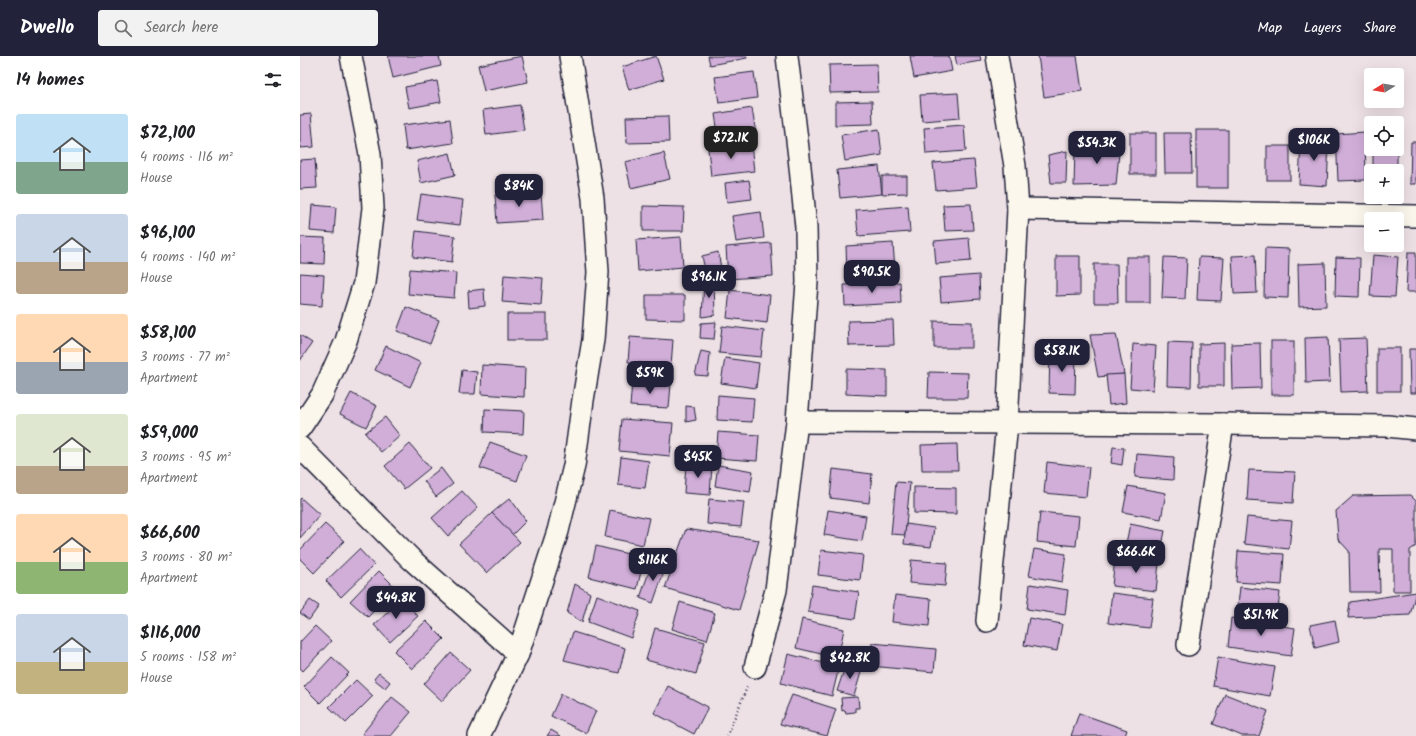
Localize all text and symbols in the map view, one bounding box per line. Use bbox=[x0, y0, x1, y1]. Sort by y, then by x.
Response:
search box bbox=[98, 10, 378, 46]
text: Dwello bbox=[20, 13, 74, 43]
text: Search here bbox=[144, 16, 218, 40]
icon: search bbox=[112, 17, 134, 39]
text: Map bbox=[1258, 17, 1282, 39]
text: Layers bbox=[1304, 17, 1342, 39]
text: Share bbox=[1364, 17, 1396, 39]
text: 14 homes bbox=[16, 67, 84, 94]
north arrow bbox=[1364, 68, 1404, 108]
map controls bbox=[1364, 68, 1404, 252]
icon: filters bbox=[262, 69, 284, 91]
button: locate bbox=[1364, 116, 1404, 156]
text: $72,100 bbox=[140, 120, 195, 147]
pin: $72.1K bbox=[698, 126, 764, 160]
text: $72.1K bbox=[713, 128, 749, 149]
pin: $106K bbox=[1286, 128, 1342, 162]
icon: home bbox=[48, 130, 96, 178]
text: $106K bbox=[1297, 130, 1331, 151]
pin: $54.3K bbox=[1064, 131, 1130, 165]
text: $54.3K bbox=[1077, 133, 1117, 154]
text: 4 rooms · 116 m² bbox=[140, 147, 233, 168]
button: + bbox=[1364, 164, 1404, 204]
text: House bbox=[140, 168, 172, 189]
pin: $84K bbox=[495, 174, 543, 208]
text: $84K bbox=[504, 176, 534, 197]
button: − bbox=[1364, 212, 1404, 252]
text: $96,100 bbox=[140, 220, 195, 247]
icon: home bbox=[48, 230, 96, 278]
text: 4 rooms · 140 m² bbox=[140, 247, 235, 268]
pin: $90.5K bbox=[839, 260, 905, 294]
text: $90.5K bbox=[853, 262, 891, 283]
pin: $96.1K bbox=[676, 265, 742, 299]
text: $96.1K bbox=[691, 267, 727, 288]
text: House bbox=[140, 268, 172, 289]
text: $58,100 bbox=[140, 320, 196, 347]
icon: home bbox=[48, 330, 96, 378]
pin: $58.1K bbox=[1029, 339, 1095, 373]
text: $58.1K bbox=[1044, 341, 1080, 362]
text: 3 rooms · 77 m² bbox=[140, 347, 230, 368]
pin: $59K bbox=[626, 361, 674, 395]
text: $59K bbox=[636, 363, 664, 384]
text: Apartment bbox=[140, 368, 198, 389]
text: $59,000 bbox=[140, 420, 198, 447]
icon: home bbox=[48, 430, 96, 478]
pin: $45K bbox=[674, 445, 722, 479]
text: 3 rooms · 95 m² bbox=[140, 447, 231, 468]
text: $45K bbox=[683, 447, 713, 468]
text: Apartment bbox=[140, 468, 198, 489]
text: $66,600 bbox=[140, 520, 200, 547]
icon: home bbox=[48, 530, 96, 578]
pin: $66.6K bbox=[1103, 540, 1169, 574]
text: $66.6K bbox=[1116, 542, 1156, 563]
text: 3 rooms · 80 m² bbox=[140, 547, 232, 568]
pin: $116K bbox=[625, 548, 681, 582]
text: $116K bbox=[638, 550, 668, 571]
text: Apartment bbox=[140, 568, 198, 589]
pin: $44.8K bbox=[363, 586, 429, 620]
text: $44.8K bbox=[376, 588, 416, 609]
pin: $51.9K bbox=[1228, 603, 1294, 637]
text: $51.9K bbox=[1243, 605, 1279, 626]
text: $116,000 bbox=[140, 620, 200, 647]
icon: home bbox=[48, 630, 96, 678]
pin: $42.8K bbox=[817, 646, 883, 680]
text: 5 rooms · 158 m² bbox=[140, 647, 236, 668]
text: $42.8K bbox=[830, 648, 870, 669]
text: House bbox=[140, 668, 172, 689]

